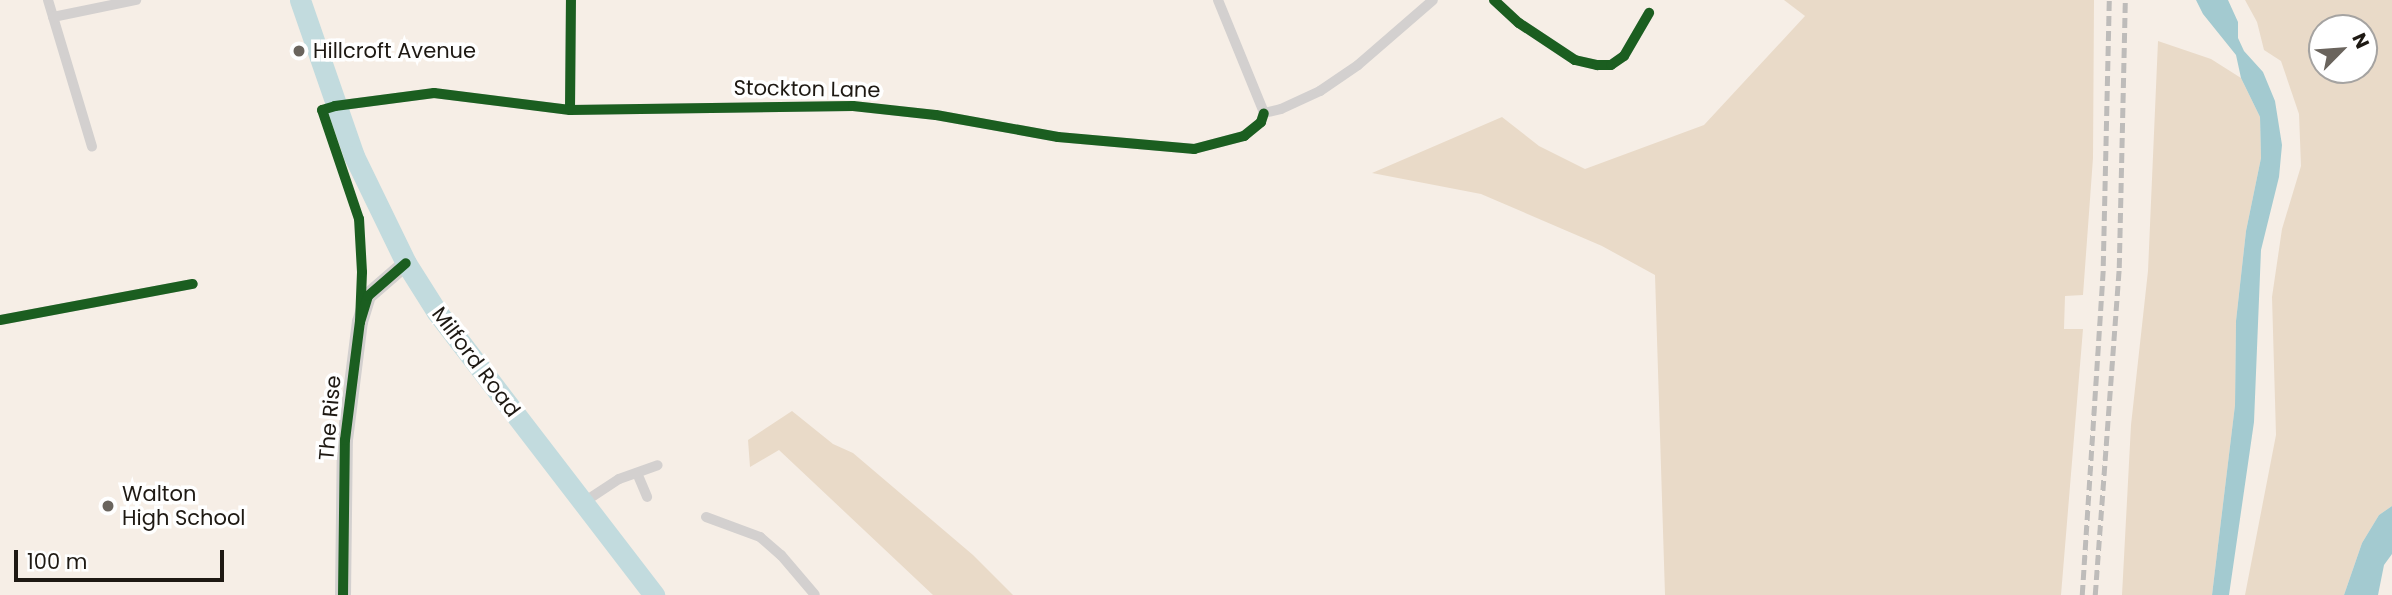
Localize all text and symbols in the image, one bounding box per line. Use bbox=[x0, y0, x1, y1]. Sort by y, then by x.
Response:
north arrow bbox=[2308, 14, 2378, 84]
text: N bbox=[2345, 29, 2376, 53]
place label: Hillcroft Avenue bbox=[313, 38, 476, 64]
marker: Hillcroft Avenue bbox=[291, 43, 307, 59]
street label: Stockton Lane bbox=[733, 75, 881, 103]
street label: Milford Road bbox=[427, 302, 525, 422]
street label: The Rise bbox=[314, 374, 346, 462]
place label: Walton High School bbox=[122, 481, 246, 531]
marker: Walton High School bbox=[100, 498, 116, 514]
scale bar bbox=[18, 536, 228, 580]
text: 100 m bbox=[27, 547, 87, 576]

